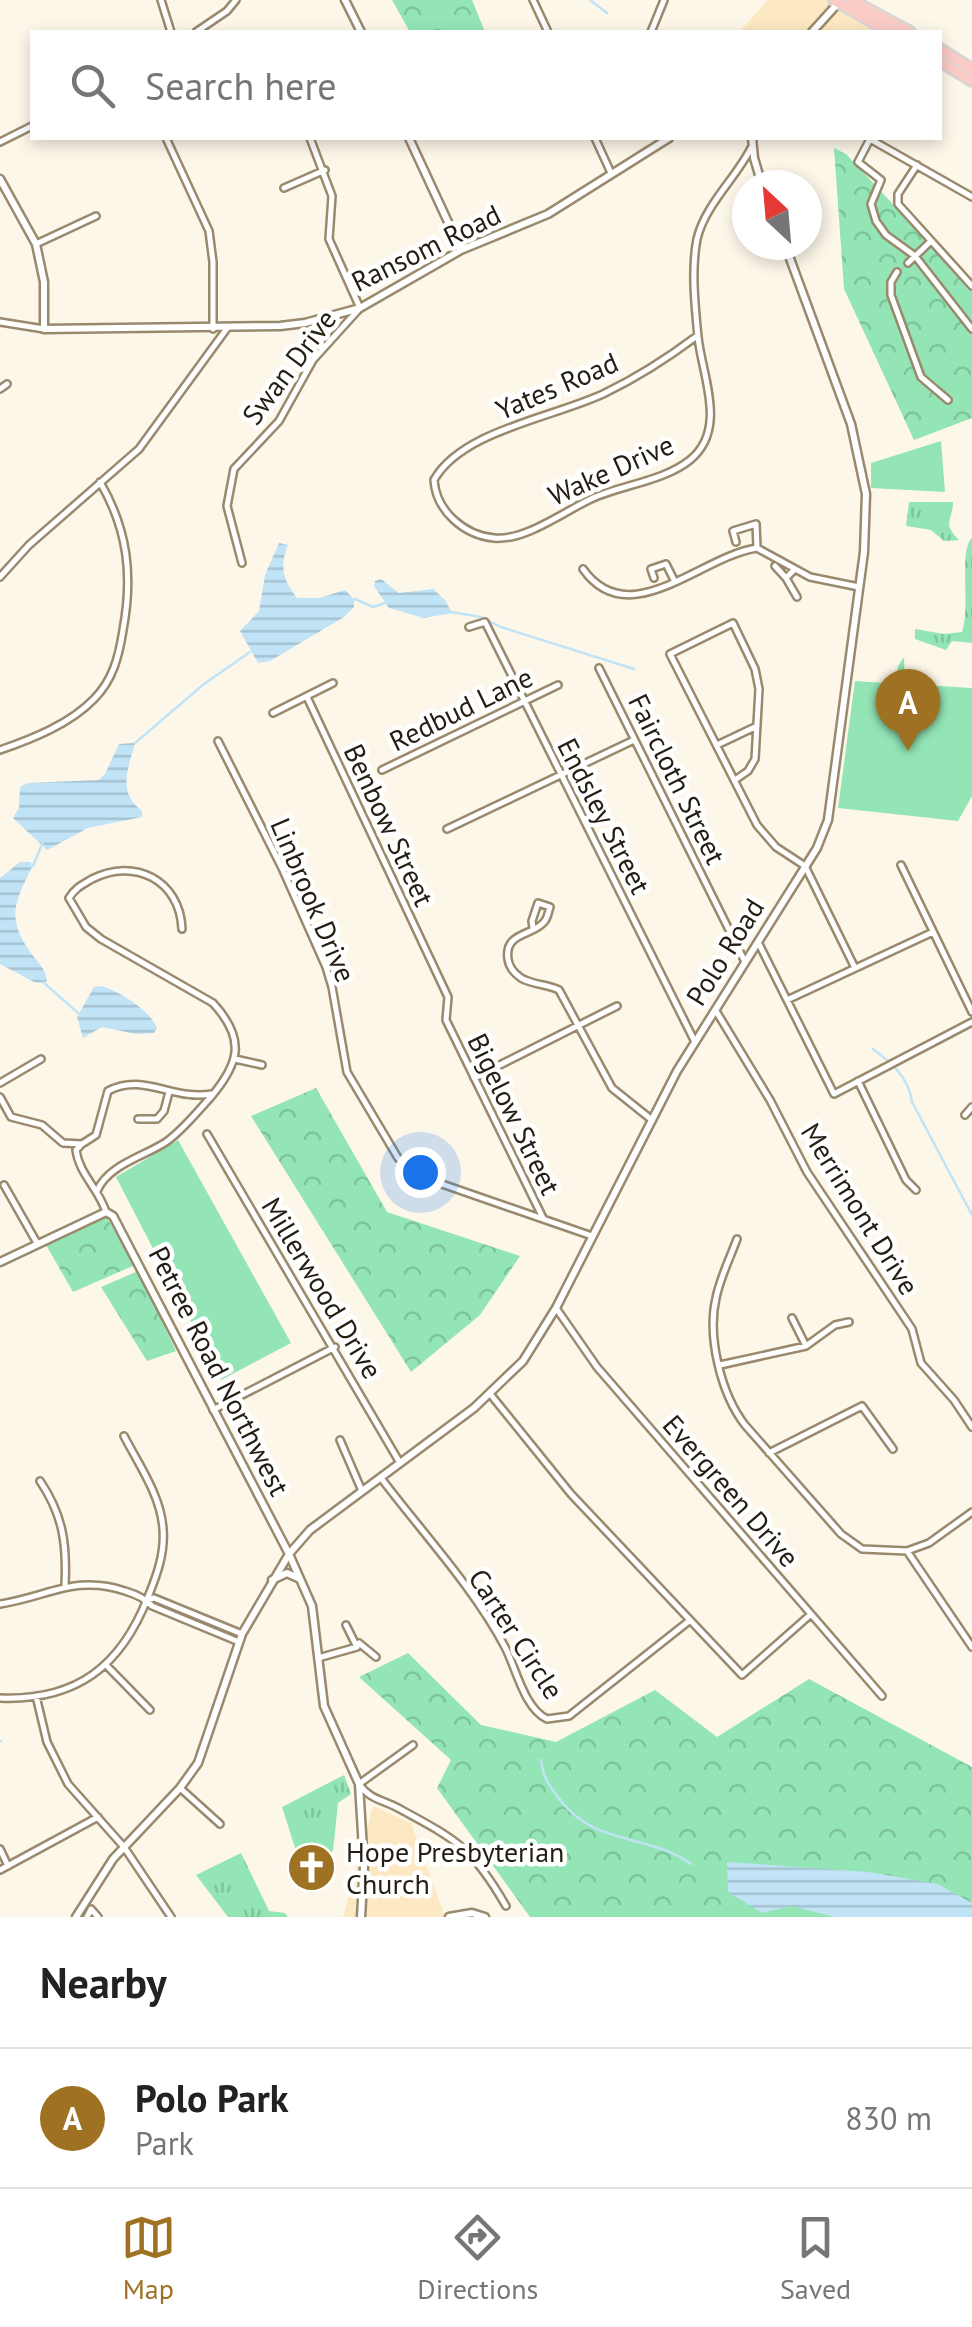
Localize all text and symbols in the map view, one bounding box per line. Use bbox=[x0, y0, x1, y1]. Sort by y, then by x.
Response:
search box bbox=[30, 30, 942, 140]
icon: search bbox=[65, 58, 120, 113]
text: Search here bbox=[145, 61, 337, 110]
north arrow bbox=[732, 170, 822, 260]
street label: Ransom Road bbox=[345, 195, 507, 300]
street label: Swan Drive bbox=[233, 302, 344, 432]
street label: Yates Road bbox=[490, 343, 624, 428]
street label: Wake Drive bbox=[542, 426, 679, 514]
street label: Redbud Lane bbox=[383, 658, 538, 759]
pin: A bbox=[876, 668, 940, 751]
street label: Faircloth Street bbox=[620, 688, 735, 870]
street label: Endsley Street bbox=[549, 732, 660, 900]
street label: Benbow Street bbox=[336, 738, 443, 912]
street label: Linbrook Drive bbox=[262, 812, 365, 987]
street label: Polo Road bbox=[677, 891, 772, 1012]
street label: Bigelow Street bbox=[459, 1027, 570, 1201]
street label: Merrimont Drive bbox=[793, 1116, 928, 1302]
your location bbox=[395, 1147, 446, 1198]
street label: Millerwood Drive bbox=[254, 1190, 391, 1385]
street label: Petree Road Northwest bbox=[141, 1240, 299, 1502]
street label: Evergreen Drive bbox=[655, 1407, 808, 1575]
street label: Carter Circle bbox=[461, 1561, 572, 1706]
place label: Hope Presbyterian Church bbox=[346, 1833, 564, 1902]
church icon: Hope Presbyterian Church bbox=[285, 1842, 337, 1894]
text: Nearby bbox=[40, 1955, 167, 2010]
text: Polo Park bbox=[135, 2073, 288, 2122]
text: A bbox=[63, 2097, 82, 2139]
text: 830 m bbox=[845, 2097, 932, 2139]
text: Park bbox=[135, 2122, 194, 2164]
tab: Map bbox=[121, 2210, 176, 2307]
tab: Directions bbox=[417, 2210, 538, 2307]
tab: Saved bbox=[780, 2210, 851, 2307]

